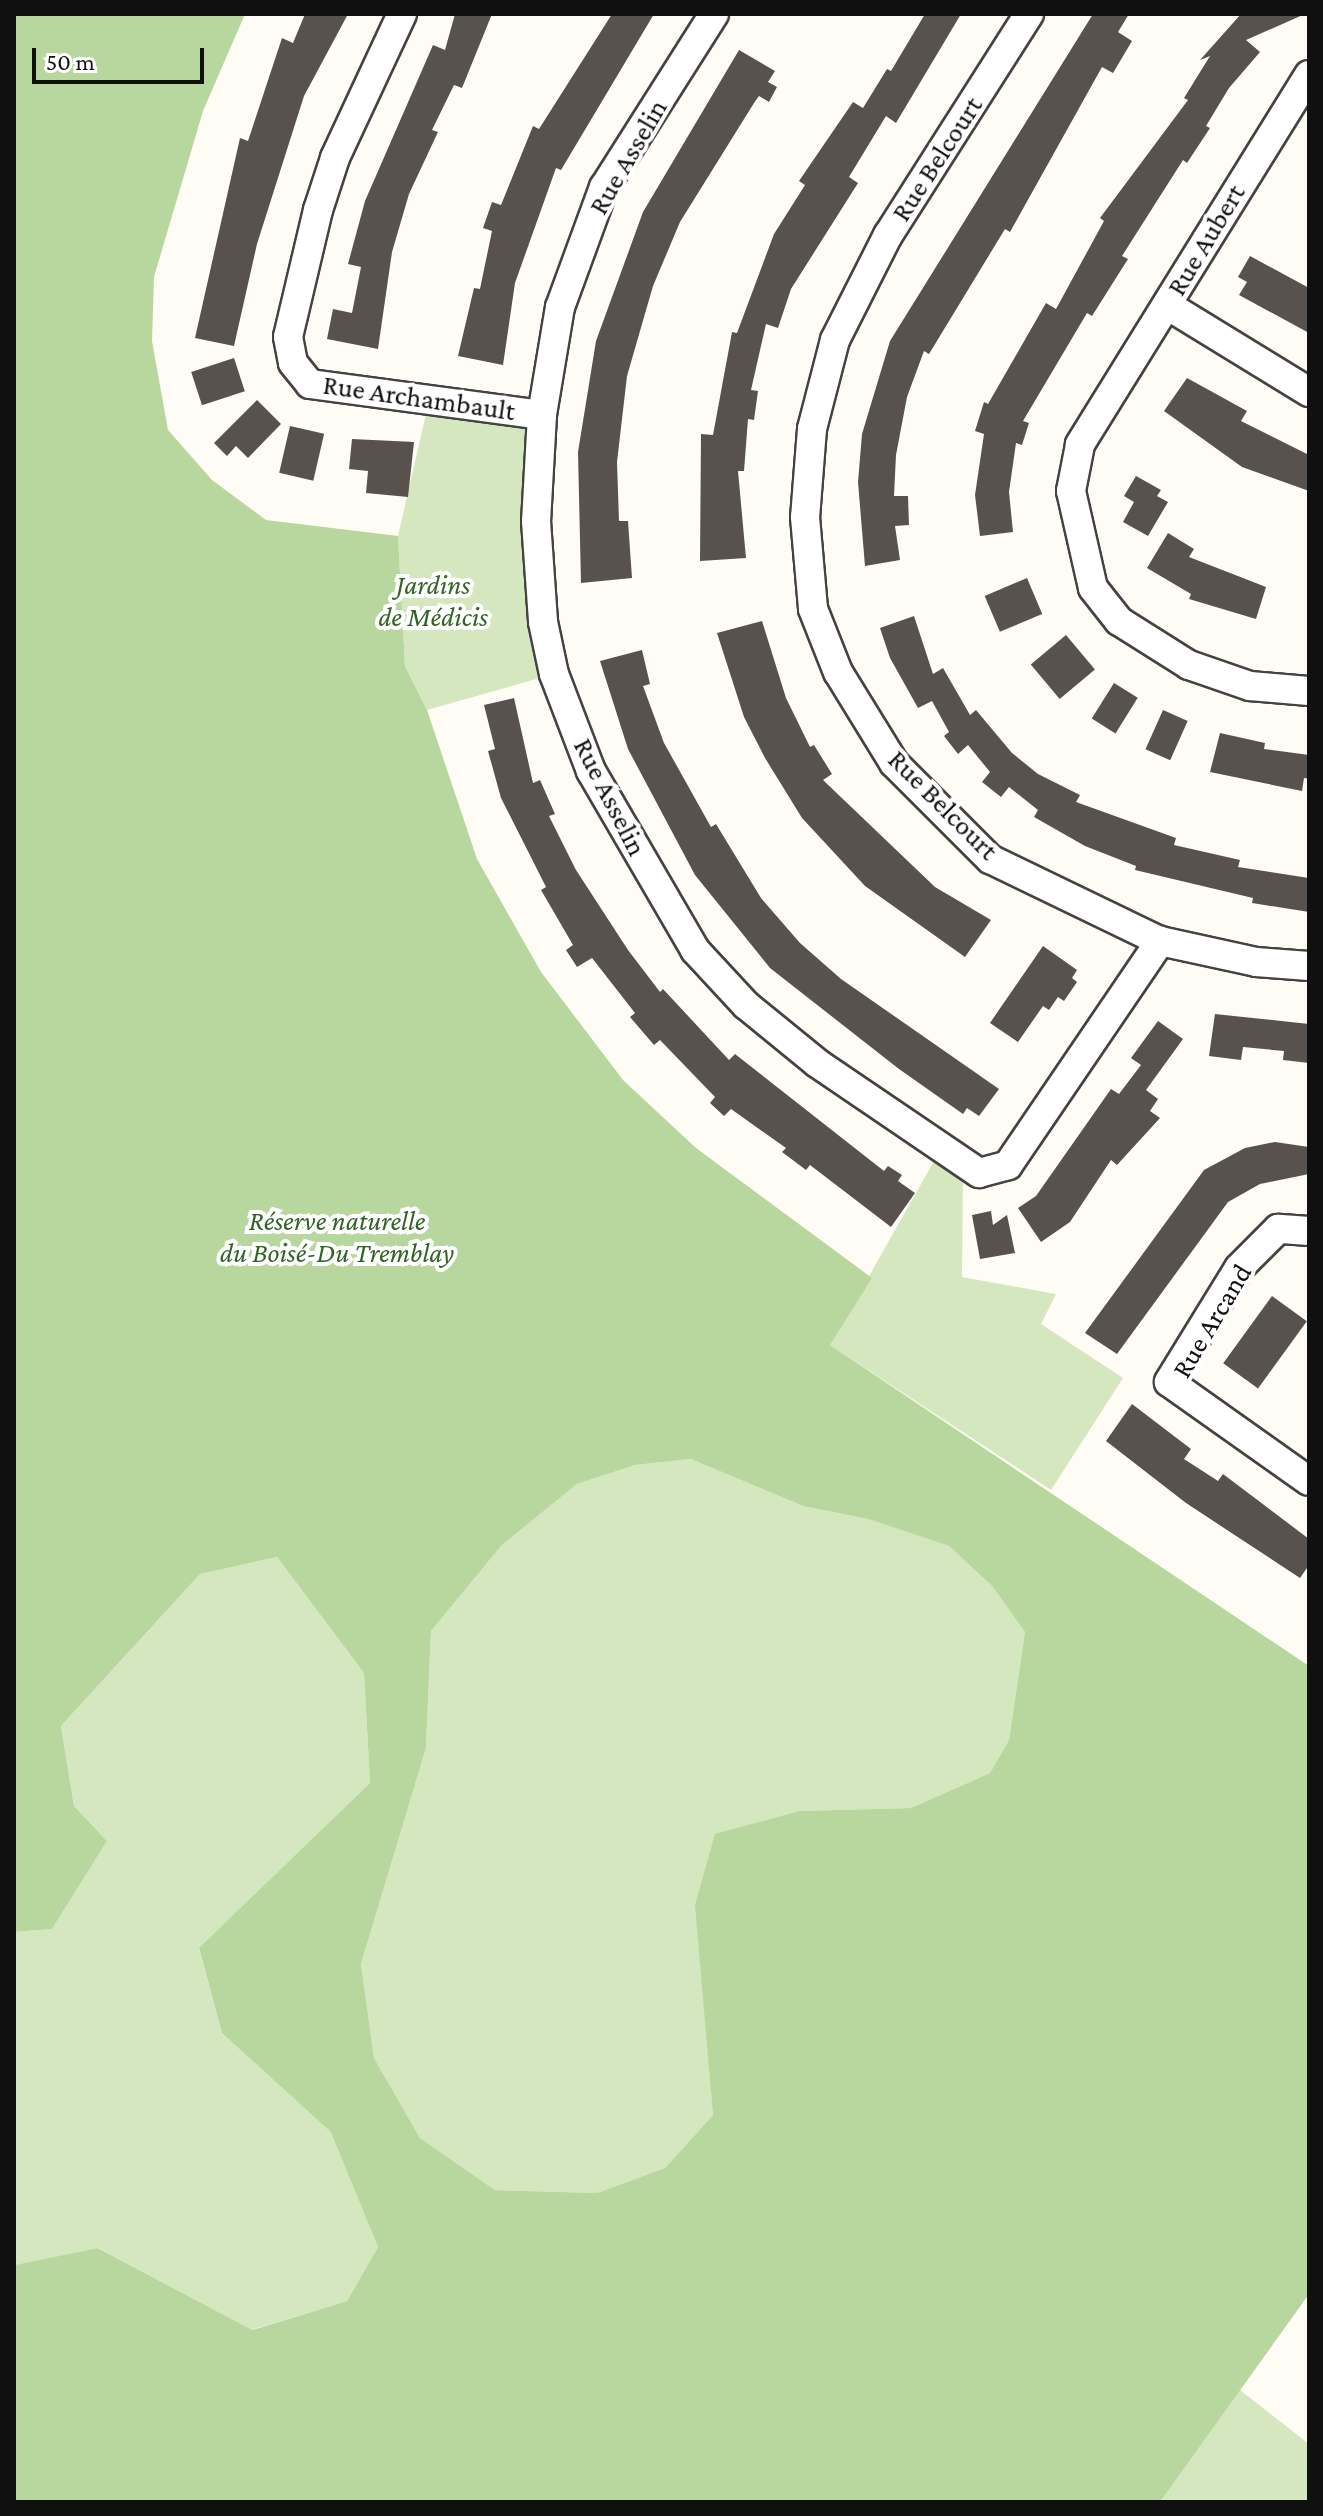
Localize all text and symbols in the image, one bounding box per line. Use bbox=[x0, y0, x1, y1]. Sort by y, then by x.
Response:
scale bar bbox=[36, 32, 208, 82]
text: 50 m bbox=[46, 48, 95, 75]
street label: Rue Belcourt bbox=[884, 90, 990, 228]
street label: Rue Asselin bbox=[582, 93, 674, 221]
street label: Rue Aubert bbox=[1160, 178, 1252, 302]
street label: Rue Archambault bbox=[321, 368, 517, 428]
park label: Jardins de Médicis bbox=[378, 568, 488, 634]
street label: Rue Asselin bbox=[566, 733, 654, 861]
street label: Rue Belcourt bbox=[881, 743, 1005, 867]
park label: Réserve naturelle du Boisé-Du Tremblay bbox=[220, 1204, 454, 1270]
street label: Rue Arcand bbox=[1165, 1258, 1259, 1384]

